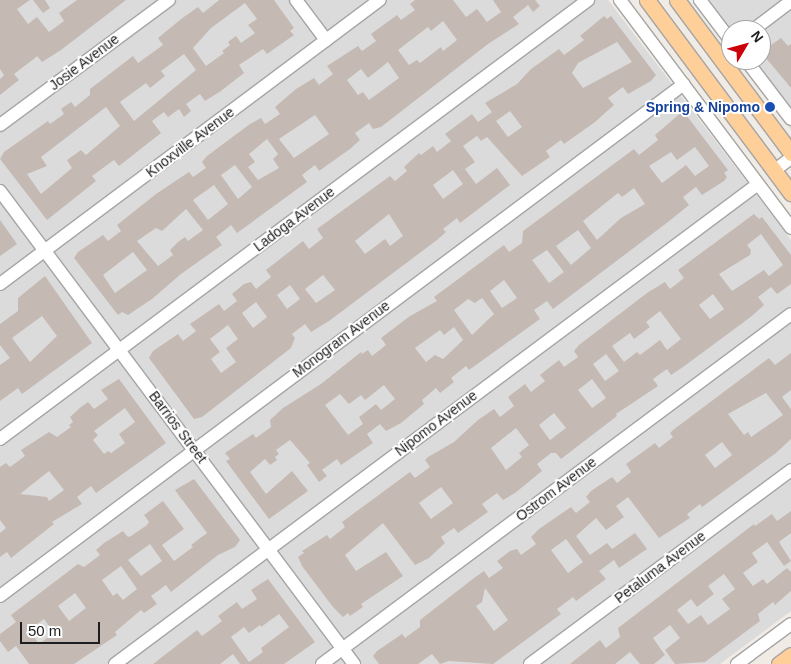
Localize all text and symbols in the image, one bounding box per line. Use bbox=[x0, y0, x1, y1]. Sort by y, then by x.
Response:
north arrow bbox=[721, 20, 771, 70]
text: N bbox=[748, 28, 767, 45]
street label: Josie Avenue bbox=[45, 30, 123, 94]
place label: Spring & Nipomo bbox=[646, 99, 760, 115]
marker: Spring & Nipomo bbox=[764, 101, 776, 113]
street label: Knoxville Avenue bbox=[142, 103, 238, 181]
street label: Ladoga Avenue bbox=[250, 183, 338, 255]
street label: Monogram Avenue bbox=[289, 297, 393, 381]
street label: Nipomo Avenue bbox=[391, 386, 481, 460]
street label: Barrios Street bbox=[146, 388, 210, 466]
street label: Ostrom Avenue bbox=[512, 453, 600, 525]
street label: Petaluma Avenue bbox=[611, 527, 709, 607]
scale bar bbox=[22, 612, 102, 644]
text: 50 m bbox=[28, 622, 61, 639]

